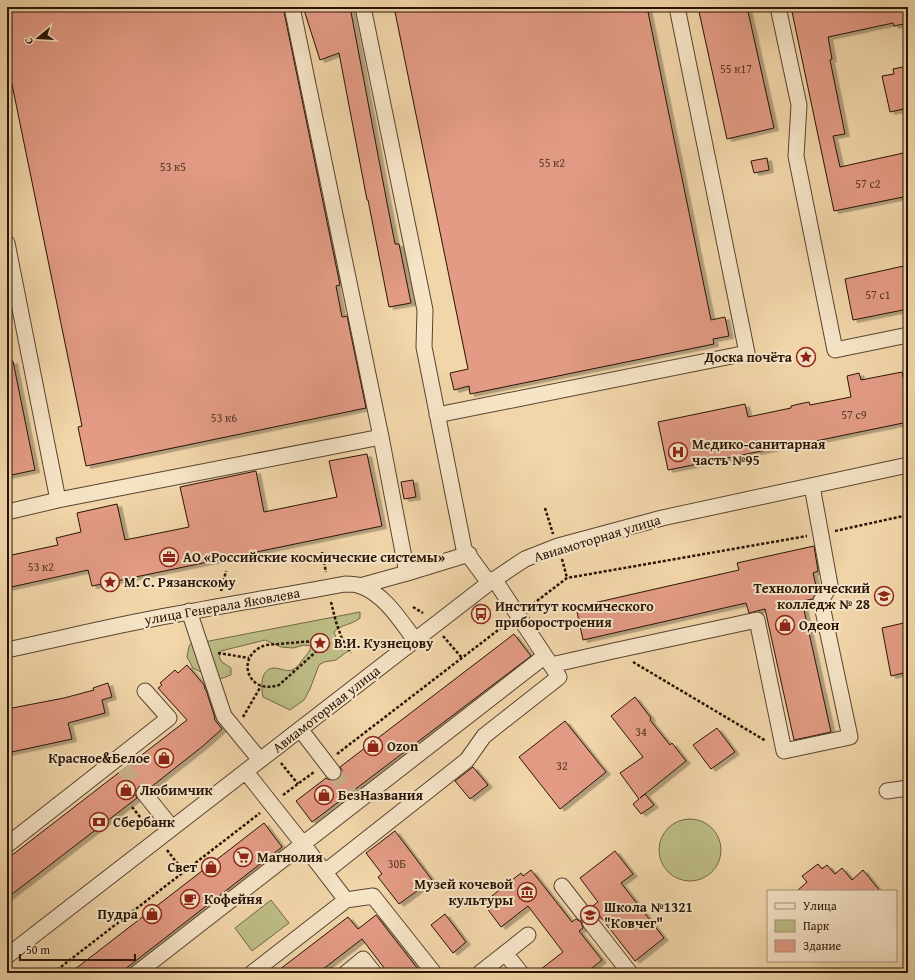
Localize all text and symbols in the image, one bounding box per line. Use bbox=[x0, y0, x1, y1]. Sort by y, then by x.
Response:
north arrow bbox=[18, 18, 58, 58]
text: С bbox=[20, 36, 37, 47]
house number: 55 к17 bbox=[720, 60, 752, 77]
house number: 55 к2 bbox=[539, 154, 565, 171]
house number: 53 к5 bbox=[160, 158, 186, 175]
house number: 57 с2 bbox=[855, 175, 881, 192]
house number: 57 с1 bbox=[865, 286, 891, 303]
place icon: Доска почёта bbox=[795, 346, 817, 368]
place label: Доска почёта bbox=[703, 347, 793, 367]
house number: 57 с9 bbox=[841, 406, 867, 423]
house number: 53 к6 bbox=[211, 409, 237, 426]
place label: Медико-санитарная часть №95 bbox=[692, 434, 826, 470]
hospital icon: Медико-санитарная часть №95 bbox=[667, 441, 689, 463]
street label: Авиамоторная улица bbox=[531, 509, 663, 567]
office icon: АО «Российские космические системы» bbox=[158, 546, 180, 568]
place label: АО «Российские космические системы» bbox=[183, 547, 445, 567]
house number: 53 к2 bbox=[28, 558, 54, 575]
place icon: М. С. Рязанскому bbox=[99, 571, 121, 593]
place label: М. С. Рязанскому bbox=[124, 572, 236, 592]
place label: Технологический колледж № 28 bbox=[754, 578, 870, 614]
street label: улица Генерала Яковлева bbox=[142, 582, 302, 630]
school or university icon: Технологический колледж № 28 bbox=[873, 585, 895, 607]
place label: Институт космического приборостроения bbox=[495, 596, 654, 632]
bus stop icon: Институт космического приборостроения bbox=[470, 603, 492, 625]
shop icon: Одеон bbox=[774, 614, 796, 636]
place label: Одеон bbox=[799, 615, 840, 635]
place icon: В.И. Кузнецову bbox=[309, 632, 331, 654]
place label: В.И. Кузнецову bbox=[334, 633, 434, 653]
street label: Авиамоторная улица bbox=[268, 660, 384, 757]
house number: 34 bbox=[635, 723, 647, 740]
shop icon: Ozon bbox=[362, 735, 384, 757]
place label: Ozon bbox=[387, 736, 419, 756]
shop icon: Красное&Белое bbox=[153, 747, 175, 769]
place label: Красное&Белое bbox=[48, 748, 150, 768]
house number: 32 bbox=[556, 757, 568, 774]
shop icon: Любимчик bbox=[115, 779, 137, 801]
place label: Любимчик bbox=[140, 780, 214, 800]
shop icon: БезНазвания bbox=[313, 784, 335, 806]
place label: БезНазвания bbox=[338, 785, 424, 805]
bank icon: Сбербанк bbox=[88, 811, 110, 833]
place label: Сбербанк bbox=[113, 812, 176, 832]
supermarket icon: Магнолия bbox=[232, 846, 254, 868]
place label: Магнолия bbox=[257, 847, 323, 867]
house number: 30Б bbox=[388, 855, 406, 872]
shop icon: Свет bbox=[200, 856, 222, 878]
place label: Свет bbox=[167, 857, 198, 877]
place label: Музей кочевой культуры bbox=[414, 874, 513, 910]
museum icon: Музей кочевой культуры bbox=[516, 881, 538, 903]
cafe icon: Кофейня bbox=[179, 888, 201, 910]
place label: Кофейня bbox=[204, 889, 263, 909]
legend bbox=[767, 890, 897, 962]
place label: Школа №1321 "Ковчег" bbox=[604, 897, 693, 933]
text: Улица bbox=[803, 897, 837, 914]
shop icon: Пудра bbox=[141, 903, 163, 925]
place label: Пудра bbox=[97, 904, 139, 924]
school or university icon: Школа №1321 "Ковчег" bbox=[579, 904, 601, 926]
text: Парк bbox=[803, 917, 830, 934]
scale bar bbox=[20, 936, 135, 962]
text: Здание bbox=[803, 937, 842, 954]
text: 50 m bbox=[26, 941, 50, 958]

